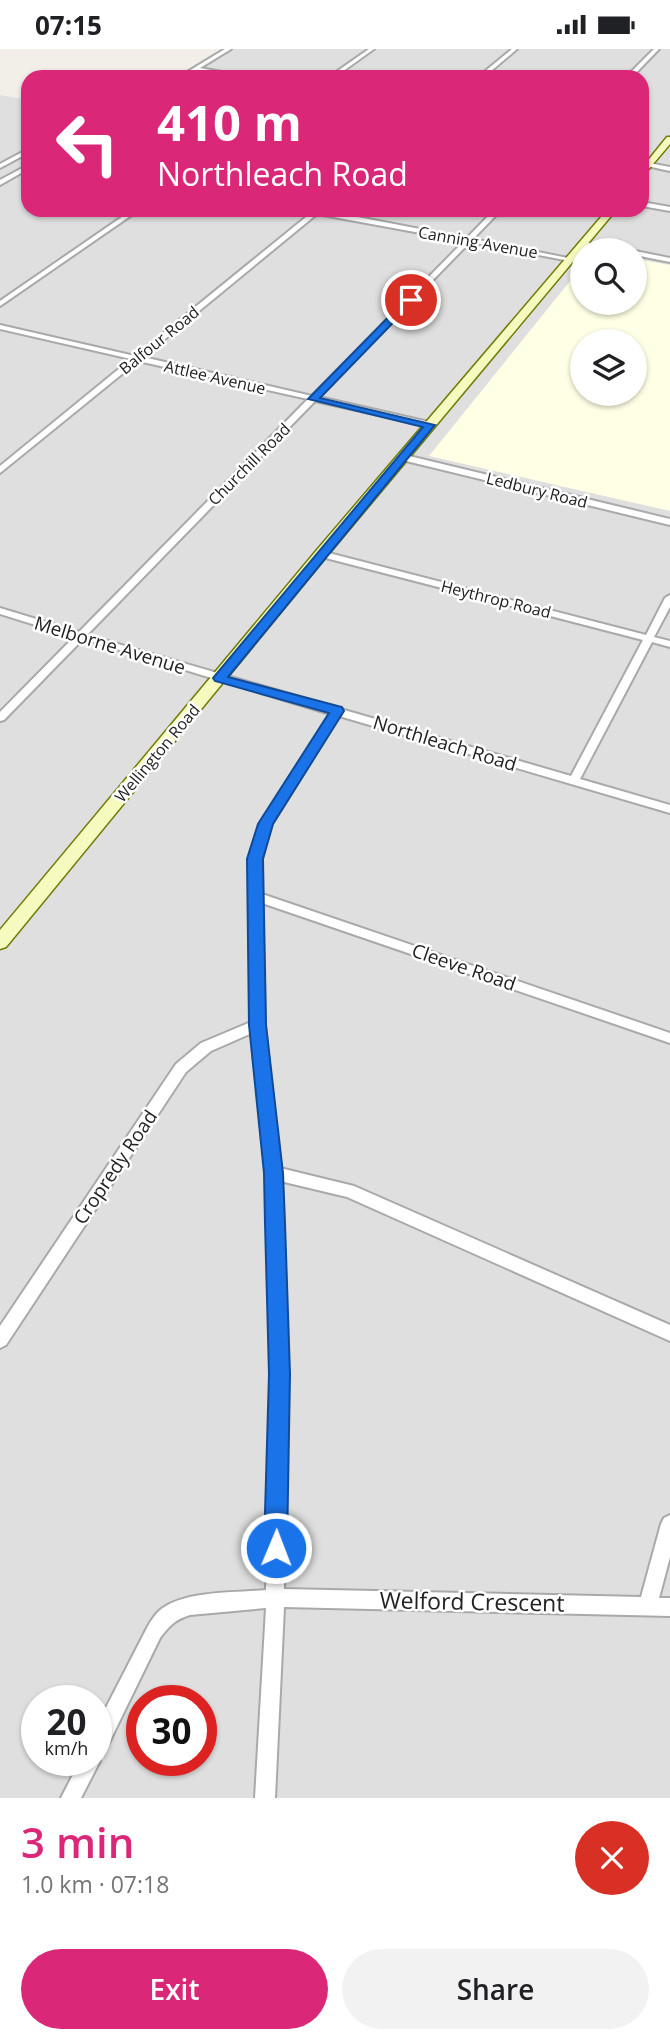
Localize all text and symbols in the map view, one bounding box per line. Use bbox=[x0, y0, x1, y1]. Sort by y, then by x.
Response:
text: 07:15 bbox=[35, 7, 102, 43]
text: 410 m bbox=[157, 89, 302, 155]
icon: left bbox=[42, 98, 133, 189]
text: Northleach Road bbox=[157, 152, 408, 195]
street label: Canning Avenue bbox=[417, 221, 539, 263]
map controls bbox=[570, 238, 647, 406]
button: search bbox=[570, 238, 647, 315]
pin bbox=[381, 270, 441, 330]
icon: arrive bbox=[392, 281, 430, 319]
street label: Balfour Road bbox=[114, 301, 204, 379]
button: layers bbox=[570, 329, 647, 406]
street label: Attlee Avenue bbox=[162, 355, 268, 399]
street label: Churchill Road bbox=[203, 418, 295, 510]
street label: Ledbury Road bbox=[484, 467, 590, 513]
street label: Heythrop Road bbox=[439, 575, 553, 623]
street label: Melborne Avenue bbox=[31, 610, 189, 680]
street label: Wellington Road bbox=[109, 699, 205, 807]
street label: Northleach Road bbox=[370, 709, 520, 777]
street label: Cleeve Road bbox=[408, 937, 520, 997]
street label: Cropredy Road bbox=[67, 1105, 163, 1229]
position arrow bbox=[239, 1511, 313, 1585]
street label: Welford Crescent bbox=[379, 1583, 565, 1619]
speed limit sign: 30 bbox=[126, 1685, 217, 1776]
text: 20 bbox=[46, 1698, 87, 1745]
text: km/h bbox=[45, 1736, 88, 1760]
text: 3 min bbox=[21, 1813, 134, 1870]
button: close bbox=[575, 1821, 649, 1895]
text: 1.0 km · 07:18 bbox=[21, 1868, 169, 1900]
button: Exit bbox=[21, 1949, 328, 2029]
button: Share bbox=[342, 1949, 649, 2029]

